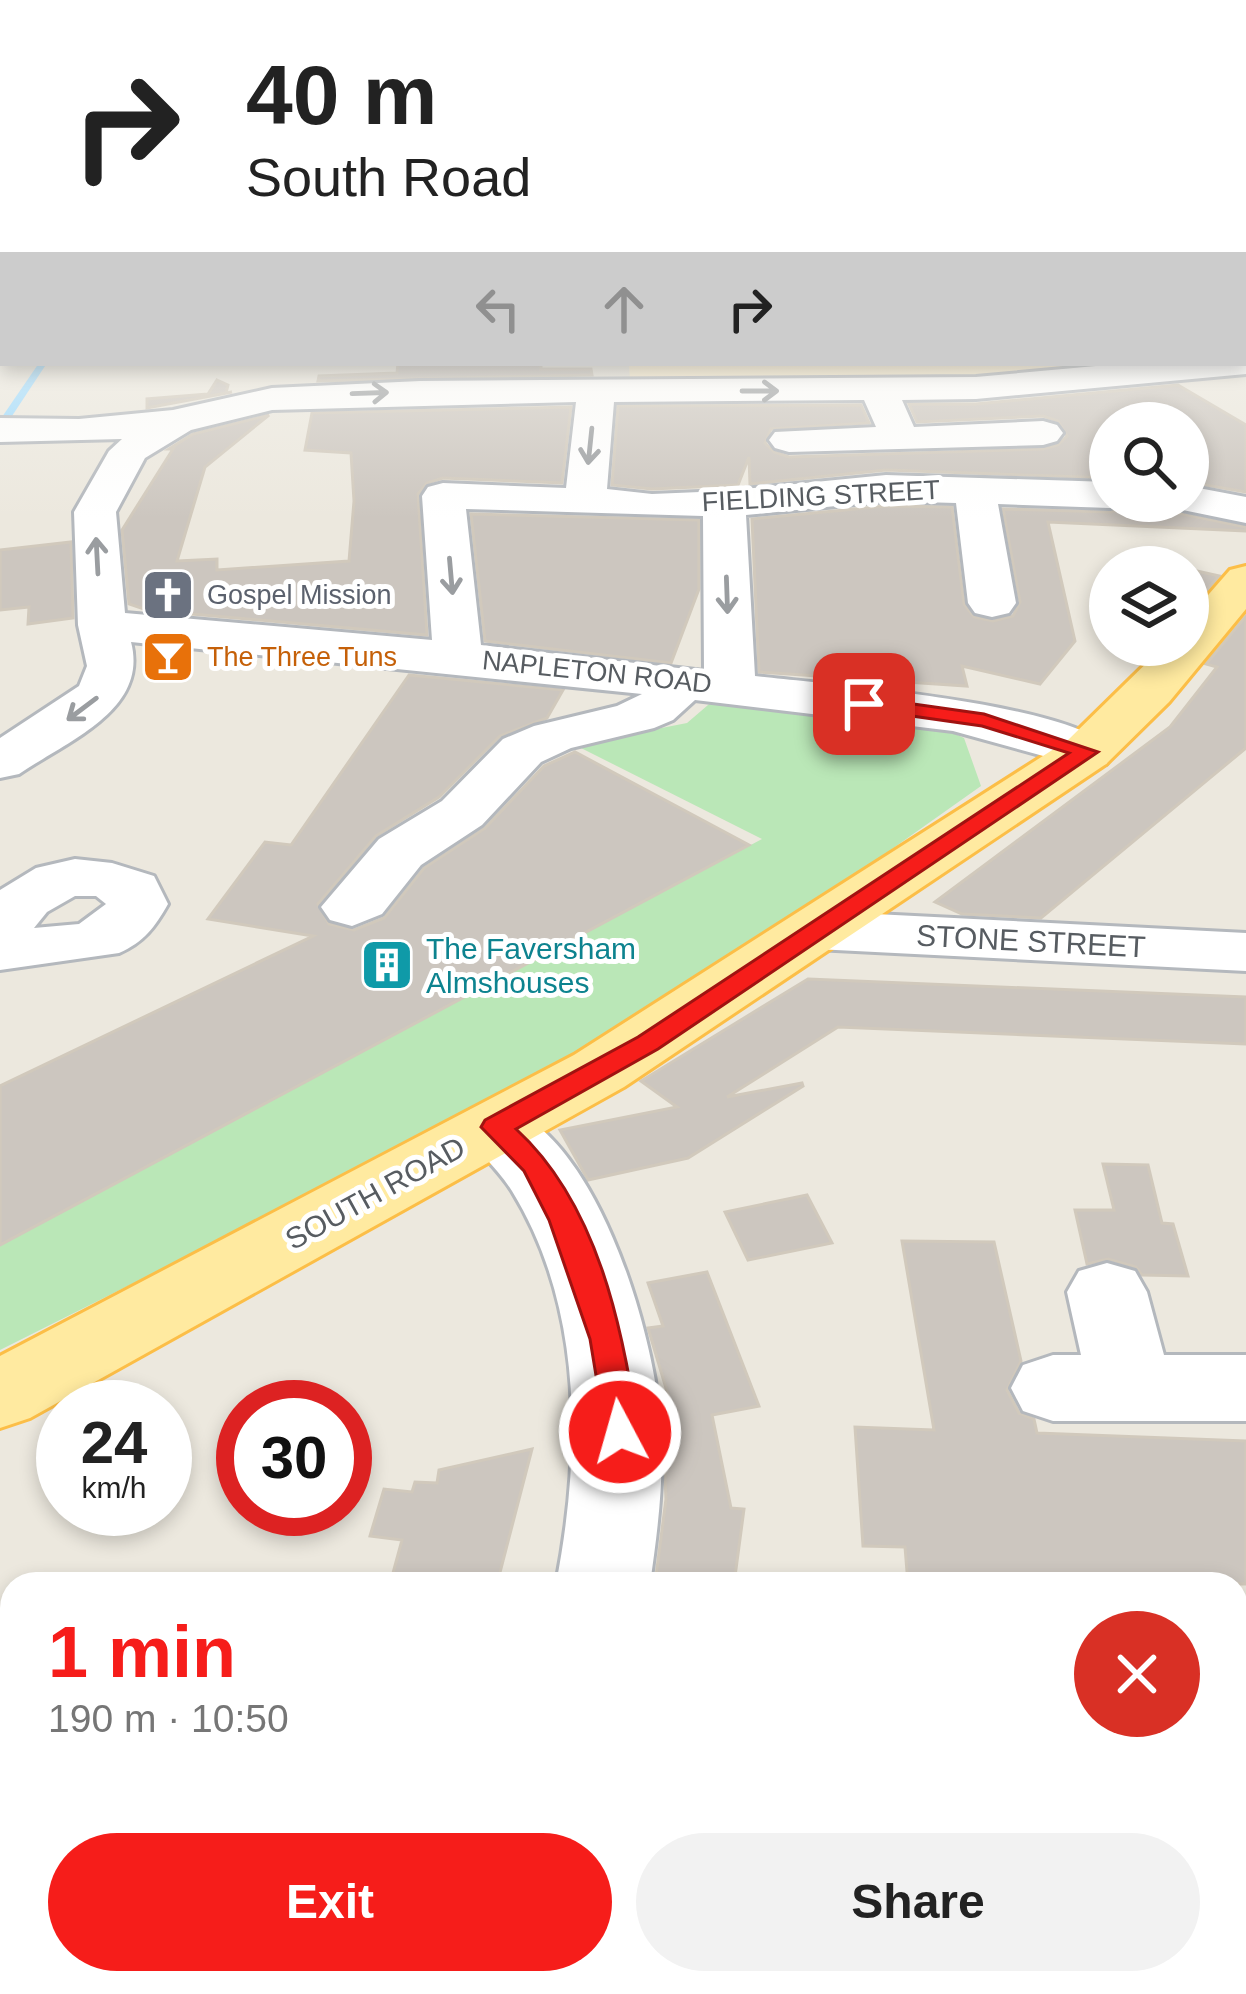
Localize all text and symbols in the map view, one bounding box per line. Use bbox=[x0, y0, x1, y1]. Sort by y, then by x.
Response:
icon: right bbox=[48, 48, 204, 204]
text: 40 m bbox=[246, 48, 437, 142]
text: South Road bbox=[246, 147, 531, 207]
icon: left bbox=[465, 276, 531, 342]
icon: ahead bbox=[591, 276, 657, 342]
icon: right bbox=[717, 276, 783, 342]
one-way arrow bbox=[740, 380, 779, 402]
one-way arrow bbox=[350, 381, 389, 404]
map controls bbox=[1089, 402, 1209, 666]
button: search bbox=[1089, 402, 1209, 522]
one-way arrow bbox=[578, 426, 601, 465]
street label: FIELDING STREET bbox=[701, 475, 941, 517]
one-way arrow bbox=[85, 537, 108, 576]
button: layers bbox=[1089, 546, 1209, 666]
one-way arrow bbox=[440, 556, 463, 595]
church icon: Gospel Mission bbox=[140, 567, 196, 623]
one-way arrow bbox=[716, 575, 739, 614]
place label: Gospel Mission bbox=[207, 580, 392, 610]
bar icon: The Three Tuns bbox=[140, 629, 196, 685]
place label: The Three Tuns bbox=[207, 642, 397, 672]
street label: NAPLETON ROAD bbox=[481, 645, 713, 699]
pin bbox=[813, 653, 915, 755]
icon: arrive bbox=[831, 671, 897, 737]
one-way arrow bbox=[66, 696, 99, 722]
street label: STONE STREET bbox=[916, 919, 1146, 963]
place label: The Faversham Almshouses bbox=[426, 932, 636, 999]
building icon: The Faversham Almshouses bbox=[359, 937, 415, 993]
street label: SOUTH ROAD bbox=[280, 1130, 470, 1256]
position arrow bbox=[557, 1369, 683, 1495]
speed limit sign: 30 bbox=[216, 1380, 372, 1536]
text: 24 bbox=[81, 1409, 147, 1476]
text: km/h bbox=[81, 1471, 147, 1504]
button: close bbox=[1074, 1611, 1200, 1737]
text: 1 min bbox=[48, 1612, 236, 1692]
text: 190 m · 10:50 bbox=[48, 1697, 289, 1740]
button: Exit bbox=[48, 1833, 612, 1971]
button: Share bbox=[636, 1833, 1200, 1971]

